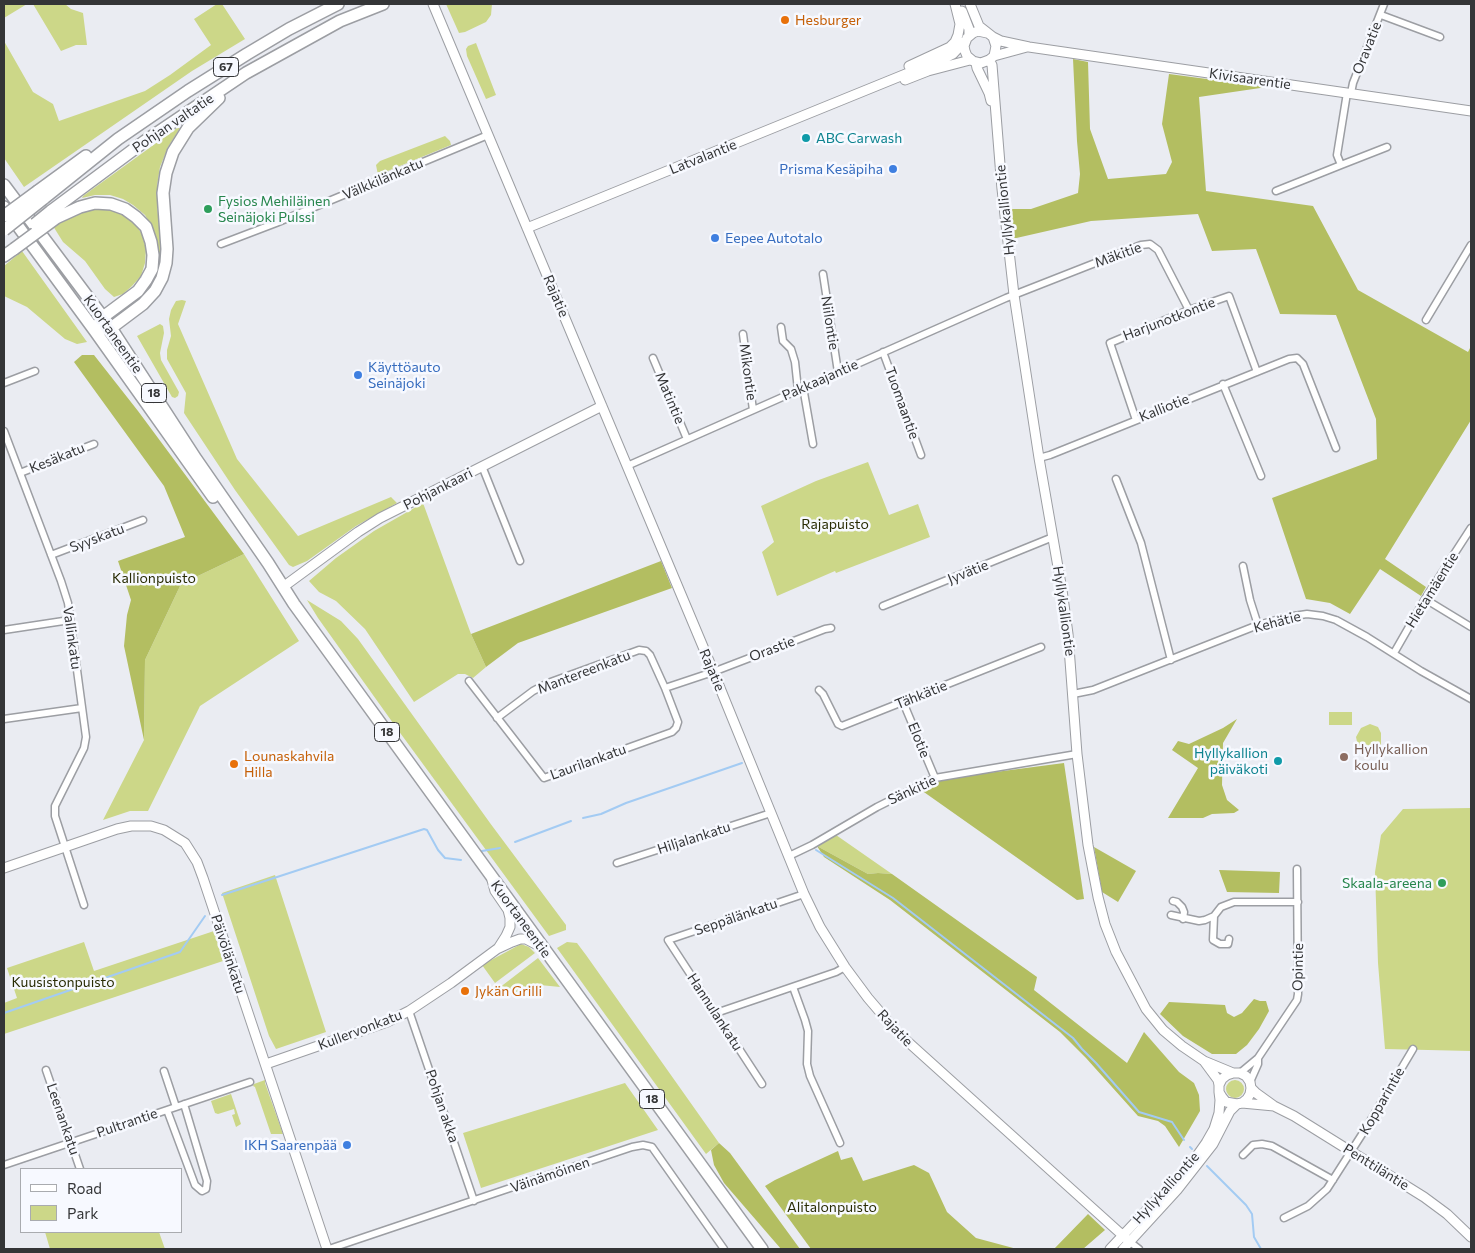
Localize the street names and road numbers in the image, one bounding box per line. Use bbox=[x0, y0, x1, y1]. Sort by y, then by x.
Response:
street label: Oravatie bbox=[1349, 19, 1385, 77]
road number: 67 bbox=[214, 58, 238, 76]
street label: Kivisaarentie bbox=[1208, 65, 1292, 93]
street label: Pohjan valtatie bbox=[129, 90, 217, 156]
street label: Latvalantie bbox=[667, 136, 739, 178]
street label: Välkkilänkatu bbox=[340, 155, 426, 203]
street label: Hyllykalliontie bbox=[992, 164, 1018, 256]
street label: Mäkitie bbox=[1092, 239, 1144, 271]
street label: Rajatie bbox=[540, 272, 572, 320]
street label: Kuortaneentie bbox=[80, 292, 146, 376]
street label: Harjunotkontie bbox=[1121, 294, 1217, 344]
street label: Niilontie bbox=[817, 295, 843, 351]
street label: Mikontie bbox=[736, 342, 760, 402]
street label: Pakkaajantie bbox=[779, 356, 861, 404]
street label: Tuomaantie bbox=[881, 365, 923, 441]
street label: Matintie bbox=[652, 370, 688, 426]
road number: 18 bbox=[142, 383, 166, 402]
street label: Kalliotie bbox=[1137, 390, 1191, 426]
street label: Kesäkatu bbox=[27, 439, 87, 477]
street label: Pohjankaari bbox=[401, 464, 475, 514]
street label: Syyskatu bbox=[67, 520, 127, 556]
street label: Hietamäentie bbox=[1402, 549, 1462, 631]
street label: Jyvätie bbox=[945, 556, 991, 588]
street label: Hyllykalliontie bbox=[1049, 565, 1079, 657]
street label: Vallinkatu bbox=[59, 605, 85, 671]
street label: Kehätie bbox=[1252, 608, 1302, 636]
street label: Orastie bbox=[747, 633, 797, 665]
street label: Rajatie bbox=[696, 646, 728, 694]
street label: Mantereenkatu bbox=[535, 647, 633, 697]
street label: Tähkätie bbox=[893, 677, 949, 713]
street label: Elotie bbox=[904, 720, 934, 760]
road number: 18 bbox=[374, 722, 400, 742]
street label: Laurilankatu bbox=[548, 740, 628, 784]
street label: Sänkitie bbox=[885, 772, 939, 808]
street label: Hiljalankatu bbox=[655, 818, 733, 858]
street label: Kuortaneentie bbox=[487, 877, 555, 961]
street label: Seppälänkatu bbox=[692, 895, 780, 939]
street label: Päivölänkatu bbox=[207, 912, 249, 996]
street label: Opintie bbox=[1289, 943, 1307, 991]
street label: Hannulankatu bbox=[684, 970, 746, 1054]
street label: Kullervonkatu bbox=[315, 1006, 405, 1054]
street label: Rajatie bbox=[874, 1006, 916, 1050]
street label: Kopparintie bbox=[1356, 1064, 1408, 1138]
street label: Pohjan akka bbox=[422, 1067, 462, 1145]
street label: Leenankatu bbox=[43, 1081, 83, 1157]
road number: 18 bbox=[640, 1090, 664, 1108]
street label: Pultrantie bbox=[94, 1105, 160, 1141]
street label: Penttiläntie bbox=[1340, 1140, 1412, 1194]
street label: Hyllykalliontie bbox=[1129, 1149, 1203, 1227]
street label: Väinämöinen bbox=[508, 1154, 592, 1196]

